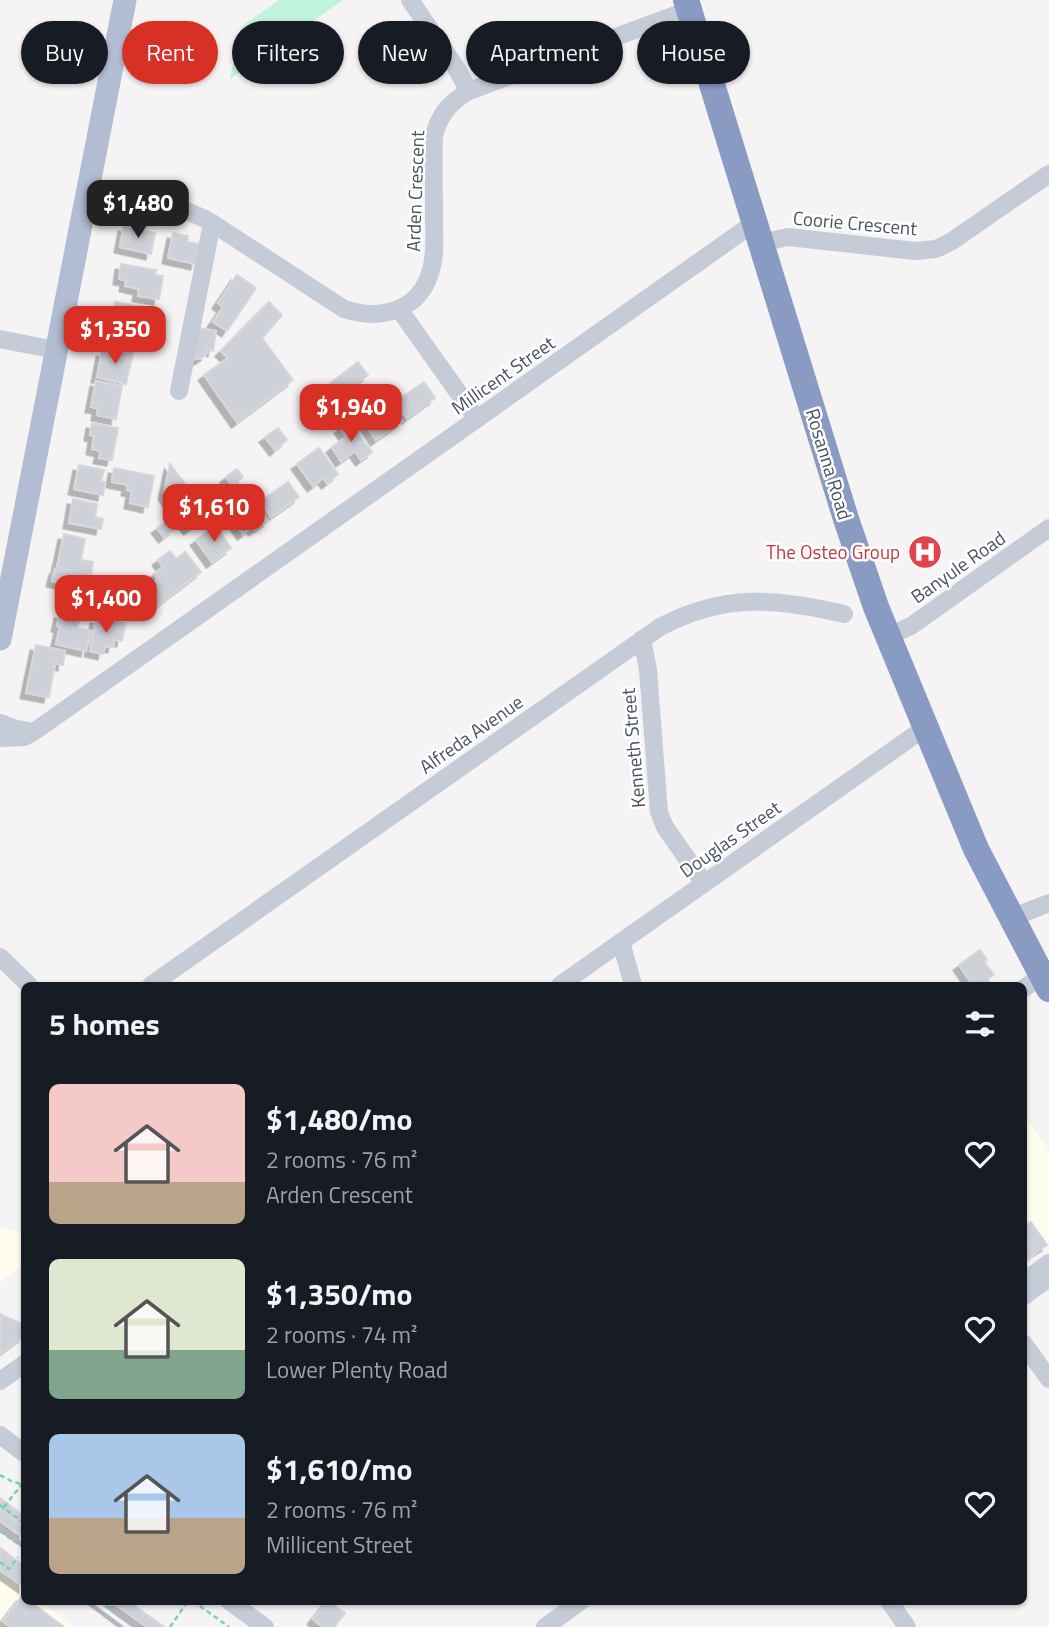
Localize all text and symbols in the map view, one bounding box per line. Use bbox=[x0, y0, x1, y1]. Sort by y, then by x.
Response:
chip: Buy bbox=[21, 21, 108, 84]
chip: Rent bbox=[122, 21, 218, 84]
chip: Filters bbox=[232, 21, 344, 84]
chip: New bbox=[358, 21, 452, 84]
chip: Apartment bbox=[466, 21, 623, 84]
chip: House bbox=[637, 21, 750, 84]
street label: Arden Crescent bbox=[398, 130, 431, 252]
pin: $1,480 bbox=[81, 180, 195, 240]
text: $1,480 bbox=[103, 185, 173, 220]
street label: Coorie Crescent bbox=[792, 203, 919, 242]
pin: $1,350 bbox=[58, 306, 172, 366]
text: $1,350 bbox=[80, 311, 150, 346]
street label: Millicent Street bbox=[445, 328, 561, 421]
pin: $1,940 bbox=[294, 384, 408, 444]
text: $1,940 bbox=[316, 389, 386, 424]
street label: Rosanna Road bbox=[799, 405, 860, 523]
pin: $1,610 bbox=[157, 484, 271, 544]
text: $1,610 bbox=[179, 489, 249, 524]
street label: Banyule Road bbox=[904, 523, 1011, 610]
hospital icon: The Osteo Group bbox=[906, 533, 944, 571]
place label: The Osteo Group bbox=[766, 537, 900, 566]
pin: $1,400 bbox=[49, 576, 163, 635]
text: $1,400 bbox=[71, 580, 141, 615]
street label: Alfreda Avenue bbox=[413, 687, 529, 780]
street label: Kenneth Street bbox=[613, 687, 652, 809]
street label: Douglas Street bbox=[673, 793, 787, 884]
text: 5 homes bbox=[49, 1001, 160, 1047]
icon: filters bbox=[961, 1005, 999, 1043]
text: $1,480/mo bbox=[266, 1096, 412, 1142]
icon: home bbox=[105, 1112, 189, 1196]
icon: heart bbox=[961, 1135, 999, 1173]
text: 2 rooms · 76 m² bbox=[266, 1142, 417, 1177]
text: Arden Crescent bbox=[266, 1177, 413, 1212]
text: $1,350/mo bbox=[266, 1271, 412, 1317]
icon: home bbox=[105, 1287, 189, 1371]
icon: heart bbox=[961, 1310, 999, 1348]
text: 2 rooms · 74 m² bbox=[266, 1317, 417, 1352]
text: Lower Plenty Road bbox=[266, 1352, 448, 1387]
text: $1,610/mo bbox=[266, 1446, 412, 1492]
icon: home bbox=[105, 1462, 189, 1546]
icon: heart bbox=[961, 1485, 999, 1523]
text: 2 rooms · 76 m² bbox=[266, 1492, 417, 1527]
text: Millicent Street bbox=[266, 1527, 412, 1562]

